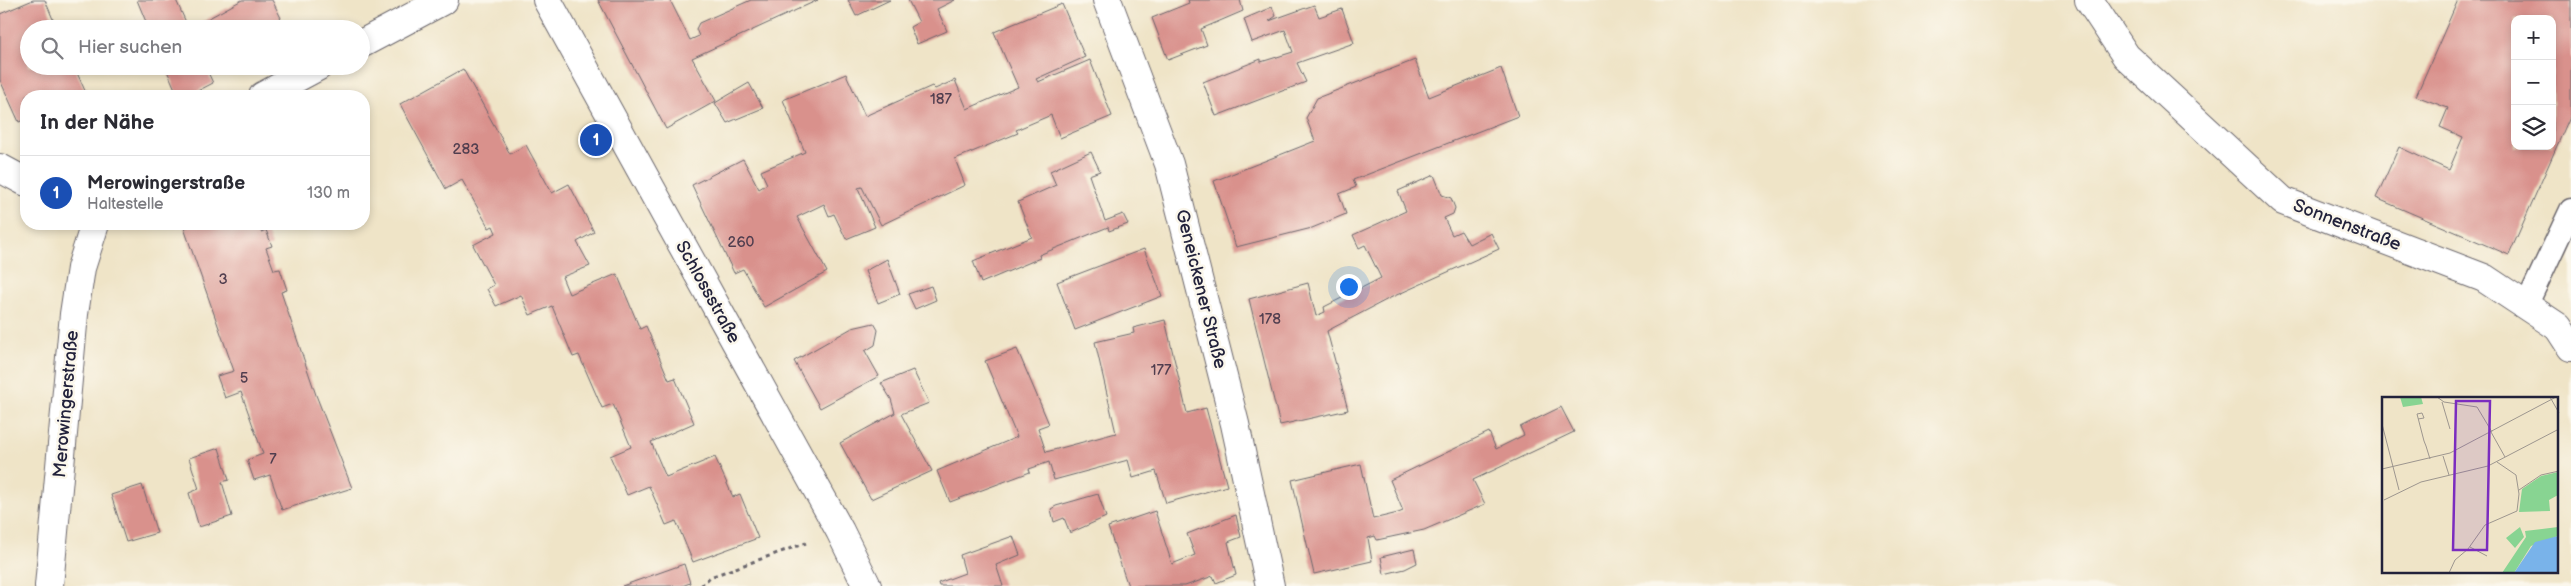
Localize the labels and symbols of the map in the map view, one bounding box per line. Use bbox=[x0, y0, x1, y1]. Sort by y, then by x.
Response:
house number: 187 bbox=[930, 90, 953, 109]
pin: 1 bbox=[580, 121, 612, 159]
house number: 283 bbox=[453, 140, 479, 159]
street label: Sonnenstraße bbox=[2290, 195, 2404, 255]
street label: Geneickener Straße bbox=[1171, 207, 1231, 371]
house number: 260 bbox=[728, 233, 755, 252]
street label: Schlossstraße bbox=[671, 237, 745, 347]
house number: 3 bbox=[218, 270, 228, 289]
your location bbox=[1336, 274, 1362, 300]
house number: 178 bbox=[1259, 310, 1281, 329]
street label: Merowingerstraße bbox=[49, 329, 83, 479]
house number: 177 bbox=[1151, 361, 1172, 380]
house number: 5 bbox=[240, 369, 248, 388]
inset map bbox=[2382, 397, 2558, 574]
house number: 7 bbox=[269, 450, 277, 469]

